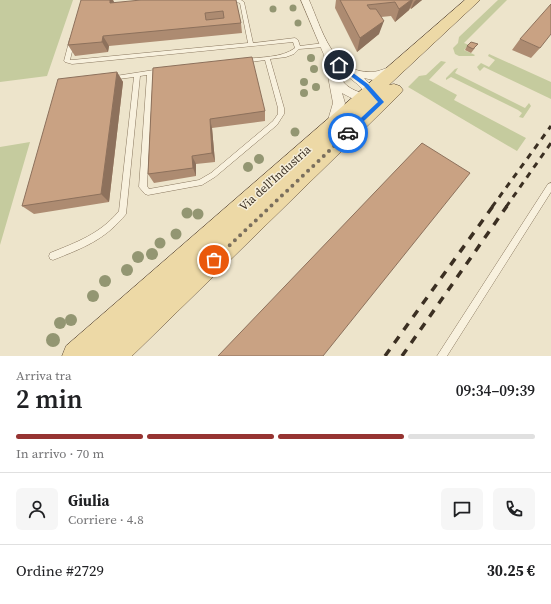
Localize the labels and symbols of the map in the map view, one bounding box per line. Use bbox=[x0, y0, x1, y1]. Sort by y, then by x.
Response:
pin bbox=[322, 48, 356, 82]
courier bbox=[328, 113, 368, 153]
street label: Via dell'Industria bbox=[236, 141, 315, 215]
pin bbox=[197, 243, 231, 277]

